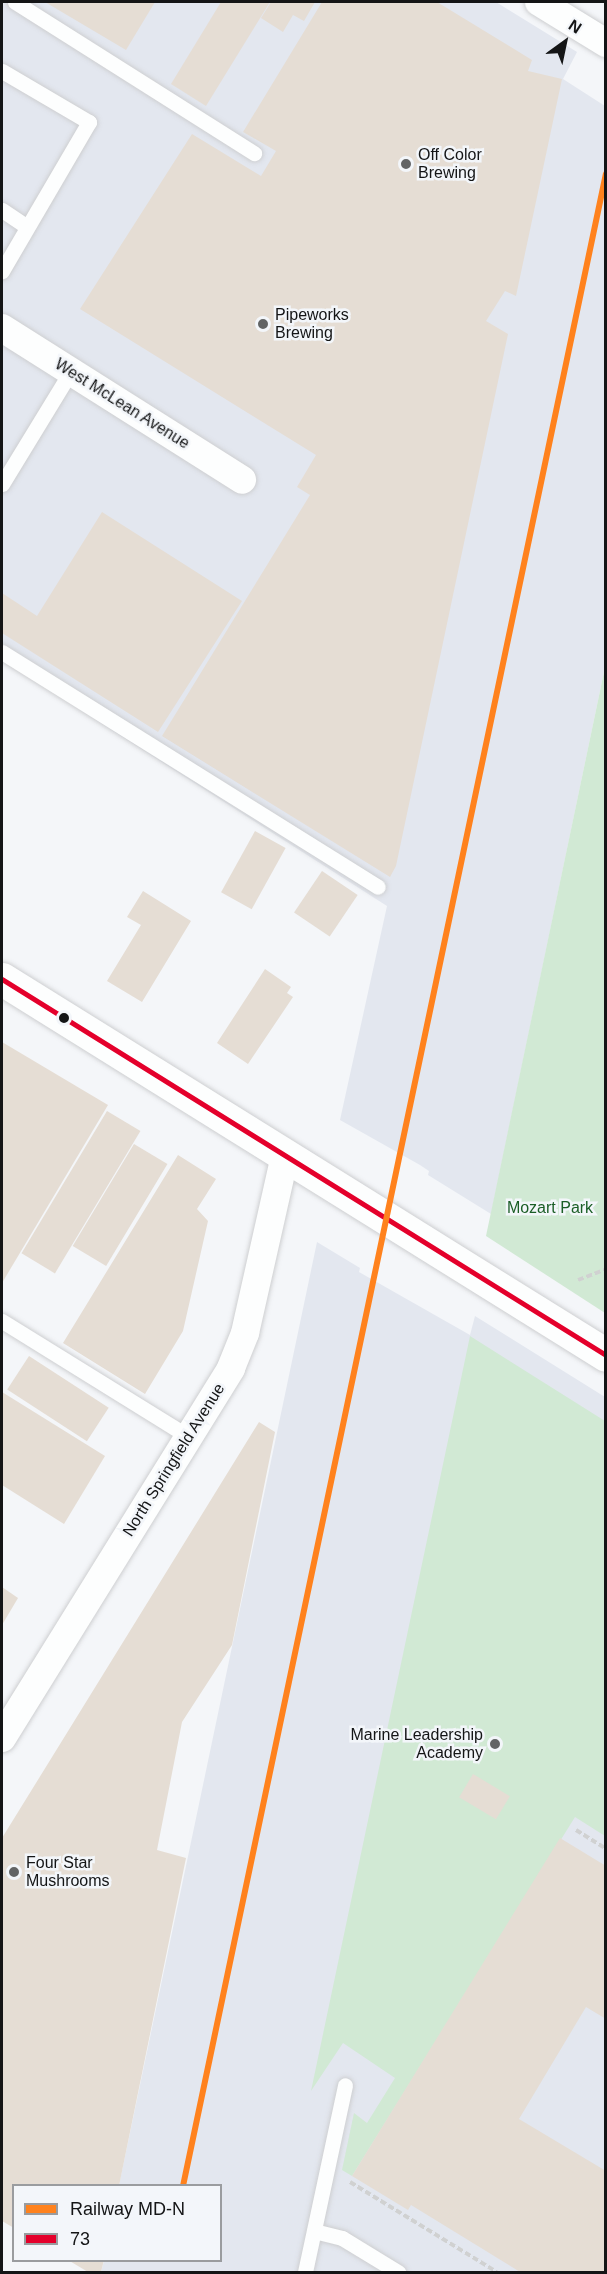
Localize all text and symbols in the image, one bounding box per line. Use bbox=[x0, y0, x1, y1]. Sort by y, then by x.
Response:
north arrow bbox=[535, 12, 595, 72]
text: N bbox=[566, 16, 585, 37]
place label: Off Color Brewing bbox=[418, 145, 482, 183]
marker: Off Color Brewing bbox=[399, 157, 413, 171]
place label: Pipeworks Brewing bbox=[275, 305, 349, 343]
marker: Pipeworks Brewing bbox=[256, 317, 270, 331]
street label: West McLean Avenue bbox=[51, 355, 193, 453]
unlabelled marker bbox=[58, 1012, 70, 1024]
park label: Mozart Park bbox=[507, 1198, 593, 1218]
street label: North Springfield Avenue bbox=[119, 1380, 229, 1540]
place label: Marine Leadership Academy bbox=[350, 1725, 483, 1763]
marker: Marine Leadership Academy bbox=[488, 1737, 502, 1751]
place label: Four Star Mushrooms bbox=[26, 1853, 110, 1891]
marker: Four Star Mushrooms bbox=[7, 1865, 21, 1879]
legend bbox=[12, 2184, 222, 2262]
text: Railway MD-N bbox=[70, 2199, 185, 2219]
text: 73 bbox=[70, 2229, 90, 2249]

